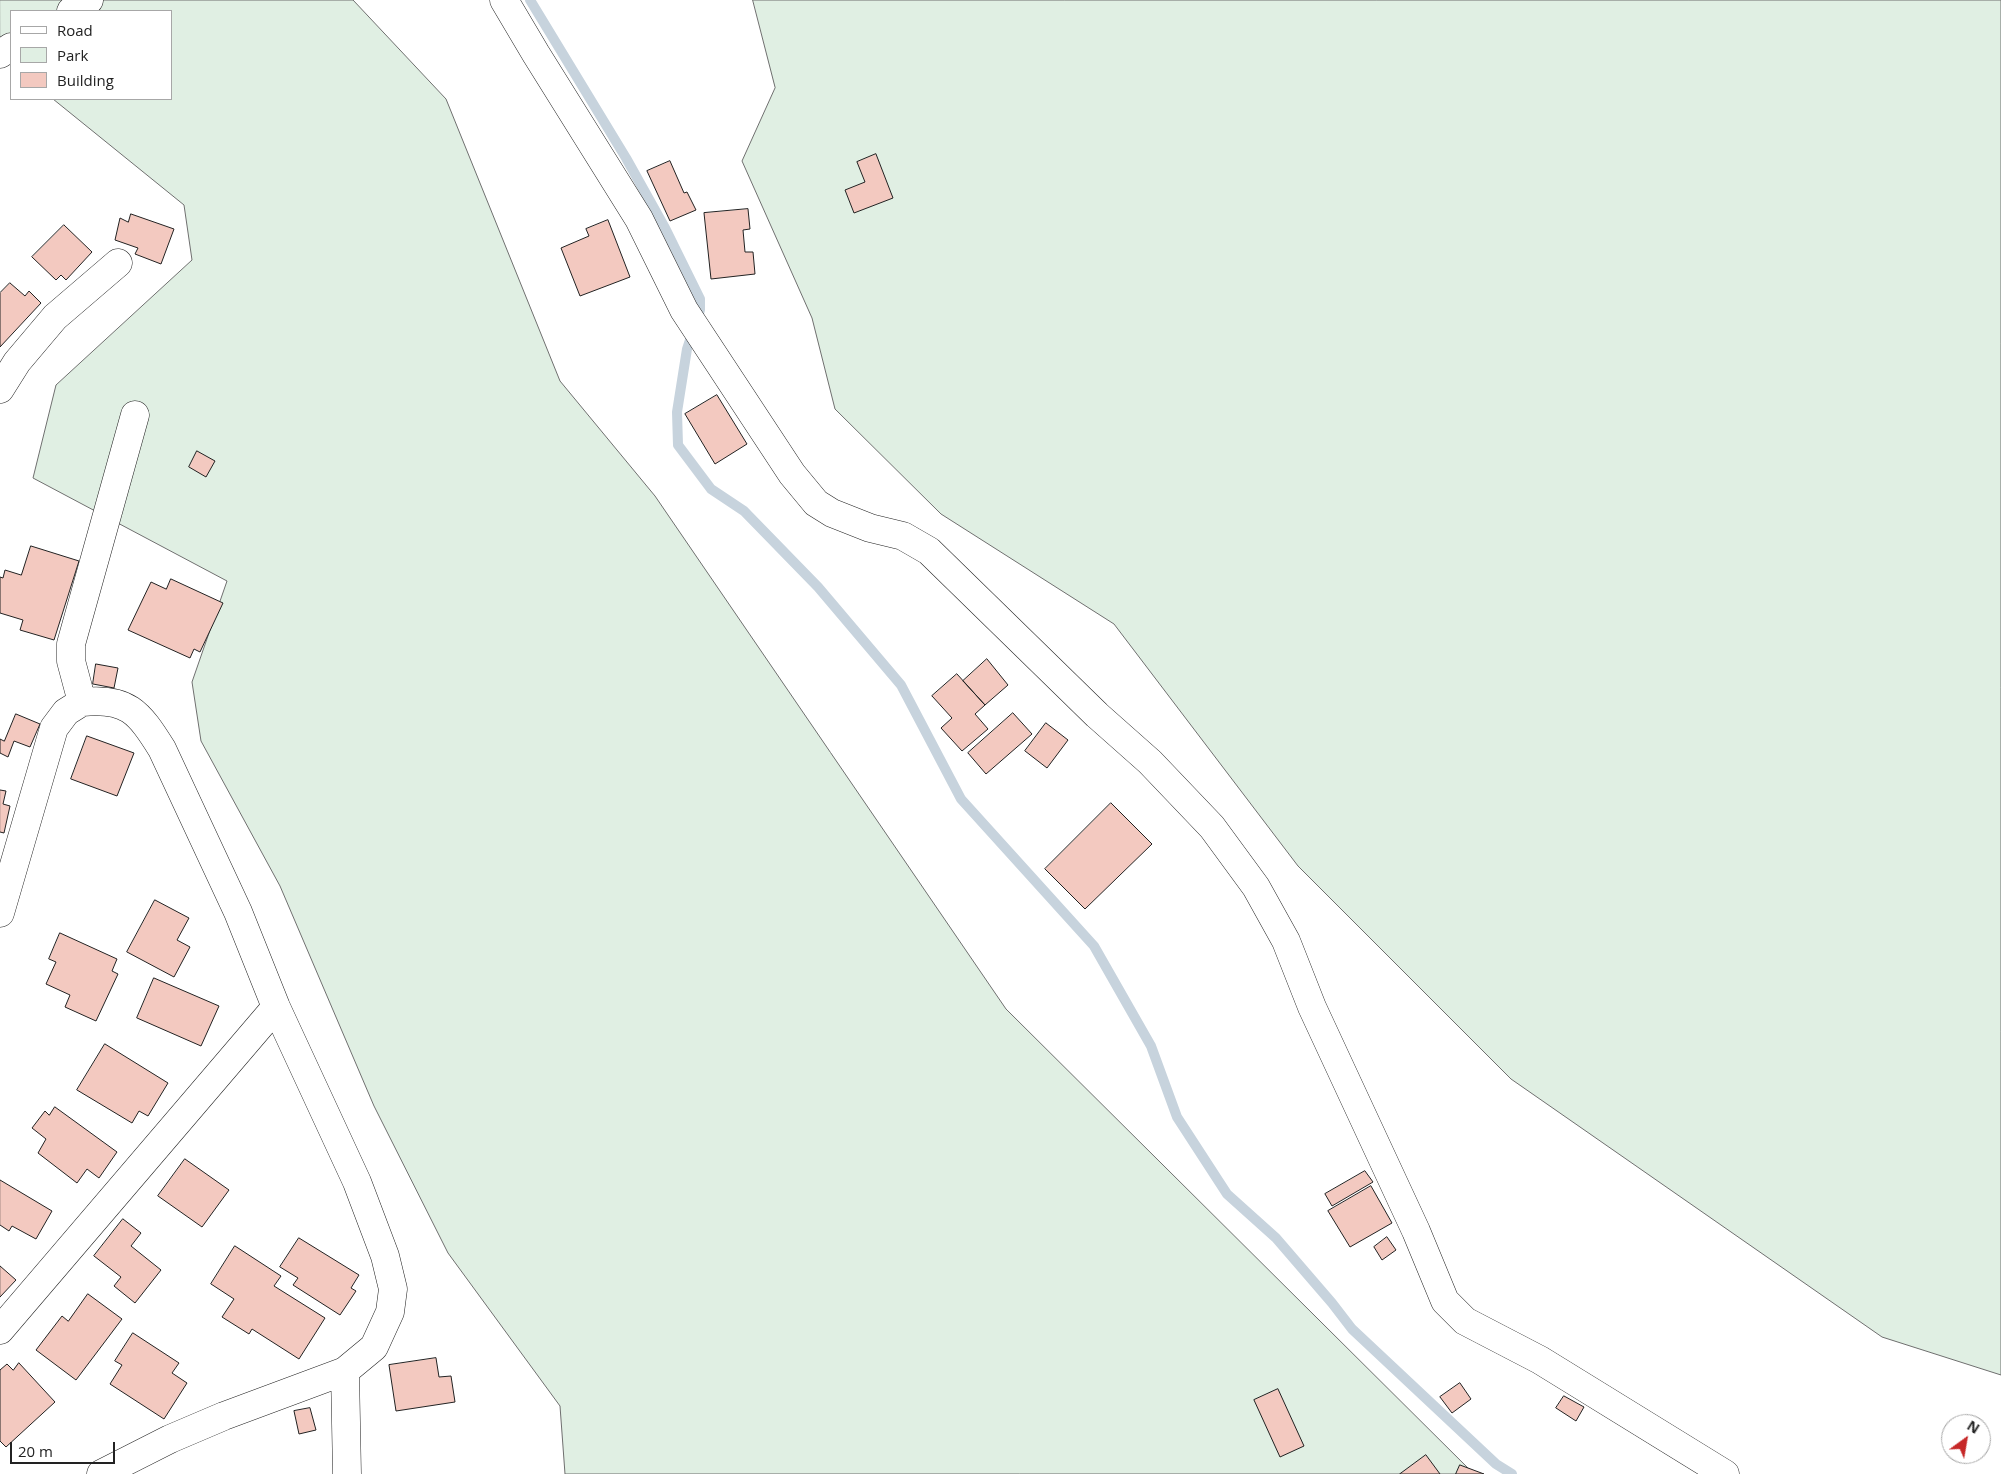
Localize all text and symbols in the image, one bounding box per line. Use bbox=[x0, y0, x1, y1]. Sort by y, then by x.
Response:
legend bbox=[10, 10, 172, 100]
text: Road bbox=[57, 20, 93, 40]
text: Park bbox=[57, 45, 88, 65]
text: Building bbox=[57, 70, 114, 90]
north arrow bbox=[1941, 1414, 1991, 1464]
text: N bbox=[1964, 1416, 1984, 1438]
scale bar bbox=[12, 1432, 118, 1464]
text: 20 m bbox=[18, 1441, 53, 1461]

